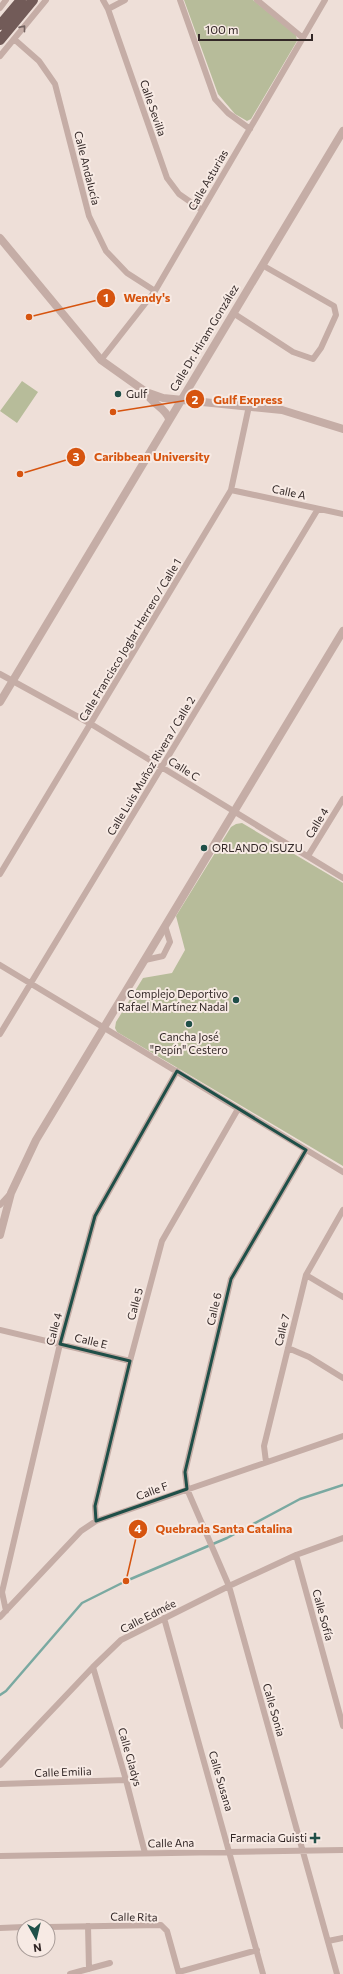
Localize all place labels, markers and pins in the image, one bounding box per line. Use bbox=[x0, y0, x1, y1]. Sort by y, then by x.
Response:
callout: Wendy's bbox=[96, 286, 179, 310]
place label: Gulf bbox=[126, 387, 148, 400]
callout: Gulf Express bbox=[185, 387, 291, 411]
marker: Gulf bbox=[113, 389, 123, 399]
callout: Caribbean University bbox=[66, 445, 218, 469]
place label: ORLANDO ISUZU bbox=[212, 841, 303, 854]
marker: ORLANDO ISUZU bbox=[199, 843, 209, 853]
place label: Complejo Deportivo Rafael Martínez Nadal bbox=[118, 987, 228, 1013]
marker: Complejo Deportivo Rafael Martínez Nadal bbox=[231, 995, 241, 1005]
marker: Cancha José "Pepín" Cestero bbox=[184, 1019, 194, 1029]
place label: Cancha José "Pepín" Cestero bbox=[150, 1030, 228, 1056]
callout: Quebrada Santa Catalina bbox=[128, 1517, 301, 1541]
place label: Farmacia Guisti bbox=[230, 1831, 307, 1844]
marker: Farmacia Guisti bbox=[310, 1833, 320, 1843]

